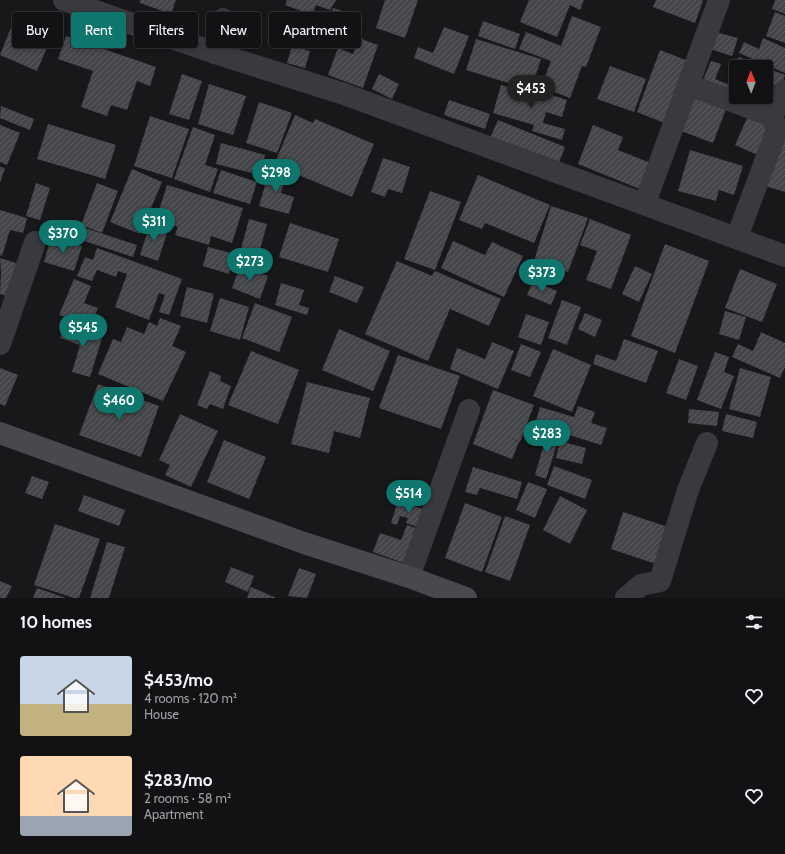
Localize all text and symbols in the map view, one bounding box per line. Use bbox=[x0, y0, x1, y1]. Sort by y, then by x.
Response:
chip: Buy bbox=[12, 12, 63, 48]
chip: Rent bbox=[71, 12, 126, 48]
chip: Filters bbox=[134, 12, 198, 48]
chip: New bbox=[206, 12, 261, 48]
chip: Apartment bbox=[269, 12, 361, 48]
north arrow bbox=[729, 60, 773, 104]
map controls bbox=[729, 60, 773, 104]
pin: $453 bbox=[507, 75, 555, 109]
text: $453 bbox=[516, 80, 546, 96]
pin: $298 bbox=[252, 159, 300, 193]
text: $298 bbox=[261, 164, 291, 180]
pin: $311 bbox=[130, 208, 178, 242]
text: $311 bbox=[142, 213, 166, 229]
pin: $370 bbox=[39, 220, 87, 254]
text: $370 bbox=[48, 225, 78, 241]
pin: $273 bbox=[226, 248, 274, 282]
text: $273 bbox=[236, 253, 264, 269]
pin: $373 bbox=[518, 259, 566, 293]
text: $373 bbox=[528, 264, 556, 280]
pin: $545 bbox=[59, 314, 107, 348]
text: $545 bbox=[68, 319, 98, 335]
pin: $460 bbox=[95, 387, 143, 421]
text: $460 bbox=[103, 392, 135, 408]
pin: $283 bbox=[523, 420, 571, 454]
text: $283 bbox=[532, 425, 562, 441]
pin: $514 bbox=[385, 480, 433, 514]
text: $514 bbox=[395, 485, 423, 501]
icon: filters bbox=[743, 611, 765, 633]
text: 10 homes bbox=[20, 612, 92, 632]
text: $453/mo bbox=[144, 670, 213, 690]
icon: home bbox=[52, 672, 100, 720]
icon: heart bbox=[743, 685, 765, 707]
text: 4 rooms · 120 m² bbox=[144, 690, 237, 706]
text: House bbox=[144, 706, 179, 722]
text: $283/mo bbox=[144, 770, 212, 790]
icon: home bbox=[52, 772, 100, 820]
icon: heart bbox=[743, 785, 765, 807]
text: 2 rooms · 58 m² bbox=[144, 790, 231, 806]
text: Apartment bbox=[144, 806, 204, 822]

